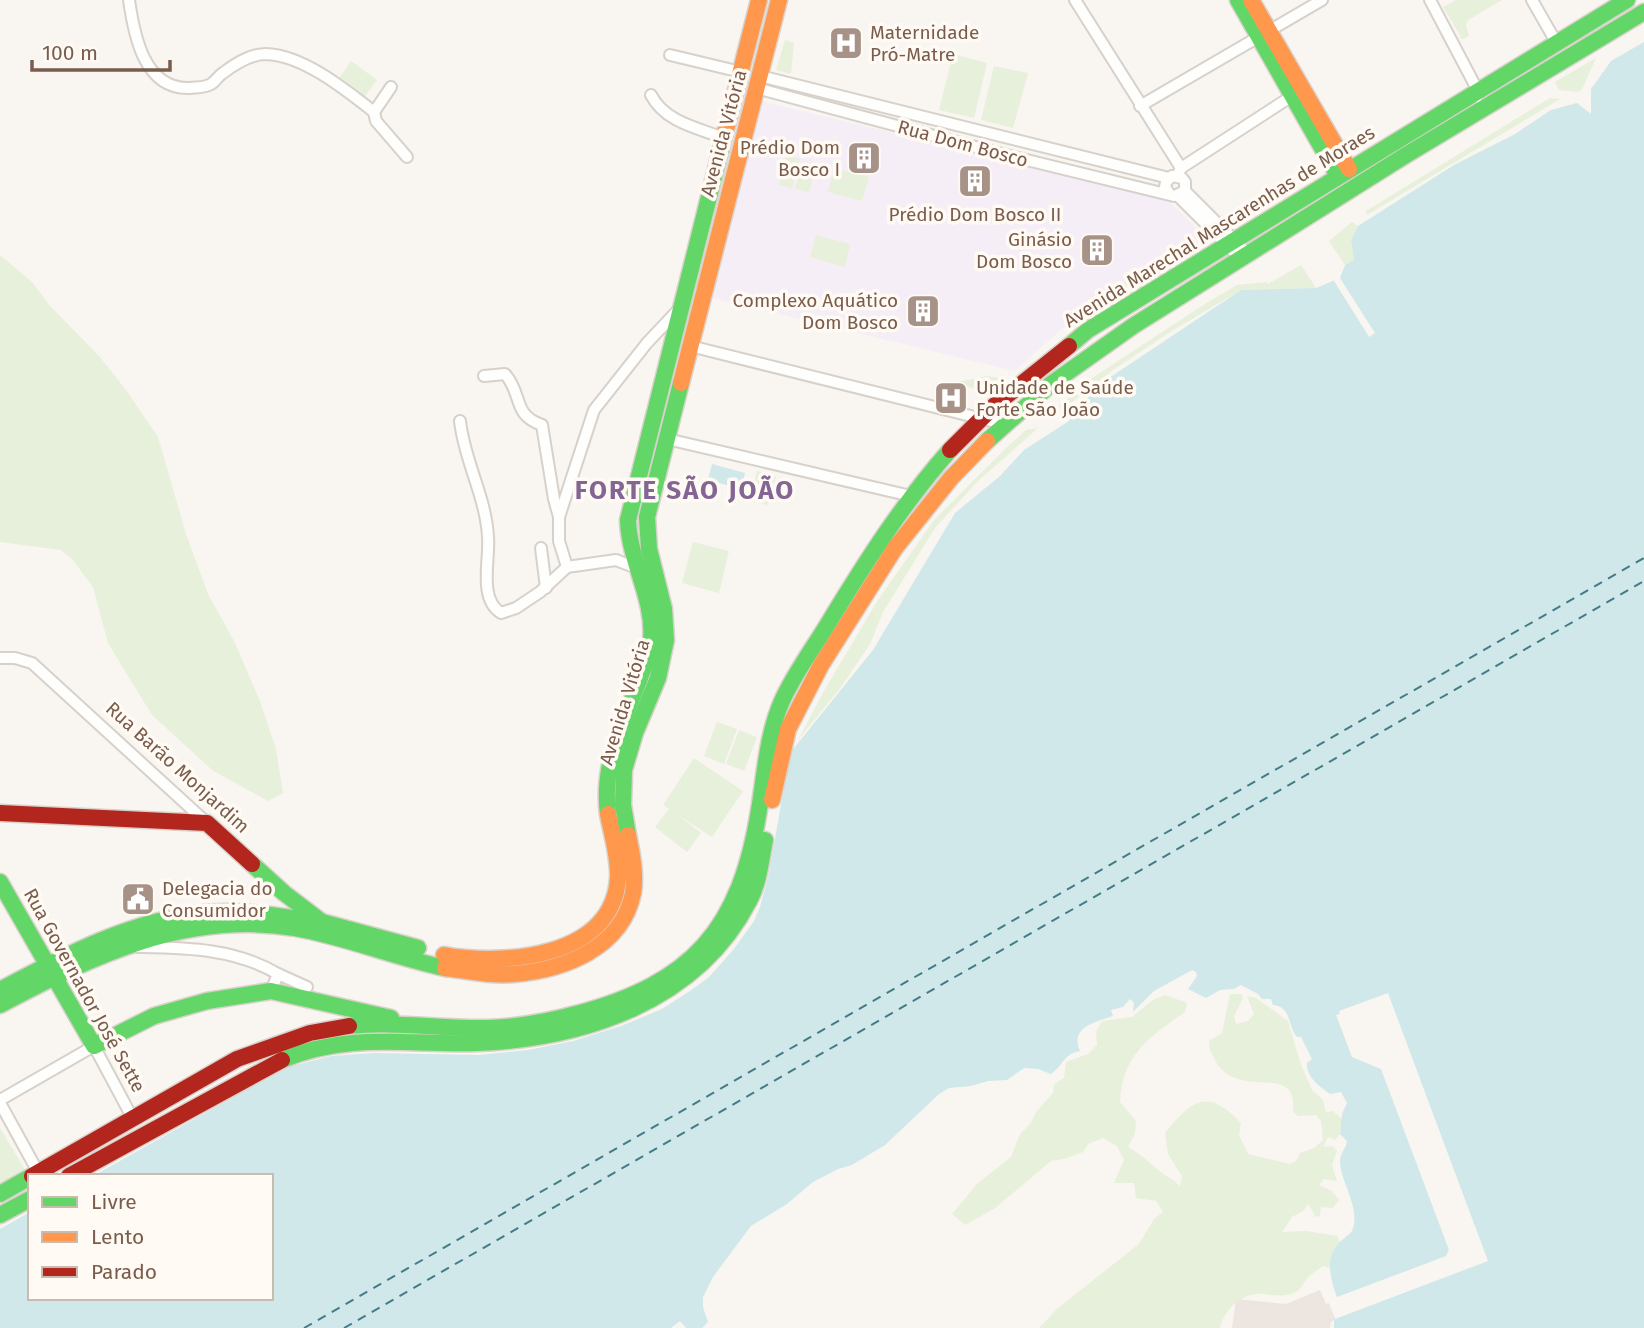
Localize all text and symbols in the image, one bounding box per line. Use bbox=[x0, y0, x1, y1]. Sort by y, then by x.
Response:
place label: Maternidade Pró-Matre bbox=[870, 21, 979, 66]
hospital icon: Maternidade Pró-Matre bbox=[827, 24, 865, 62]
scale bar bbox=[32, 28, 170, 72]
text: 100 m bbox=[42, 40, 98, 66]
street label: Avenida Vitória bbox=[696, 67, 751, 199]
street label: Rua Dom Bosco bbox=[895, 115, 1031, 172]
street label: Avenida Marechal Mascarenhas de Moraes bbox=[1060, 121, 1379, 332]
place label: Prédio Dom Bosco I bbox=[740, 136, 840, 181]
building icon: Prédio Dom Bosco I bbox=[845, 139, 883, 177]
building icon: Prédio Dom Bosco II bbox=[956, 162, 994, 200]
place label: Prédio Dom Bosco II bbox=[889, 203, 1061, 226]
place label: Ginásio Dom Bosco bbox=[976, 228, 1072, 273]
building icon: Ginásio Dom Bosco bbox=[1078, 231, 1116, 269]
place label: Complexo Aquático Dom Bosco bbox=[733, 289, 898, 334]
building icon: Complexo Aquático Dom Bosco bbox=[904, 292, 942, 330]
place label: Unidade de Saúde Forte São João bbox=[976, 376, 1134, 421]
hospital icon: Unidade de Saúde Forte São João bbox=[932, 379, 970, 417]
district label: FORTE SÃO JOÃO bbox=[575, 475, 795, 506]
street label: Avenida Vitória bbox=[594, 636, 655, 768]
street label: Rua Barão Monjardim bbox=[101, 697, 254, 838]
place label: Delegacia do Consumidor bbox=[162, 877, 273, 922]
public building icon: Delegacia do Consumidor bbox=[119, 880, 157, 918]
street label: Rua Governador José Sette bbox=[19, 884, 150, 1096]
legend bbox=[28, 1174, 273, 1300]
text: Livre bbox=[91, 1189, 137, 1215]
text: Lento bbox=[91, 1224, 144, 1250]
text: Parado bbox=[91, 1259, 157, 1285]

